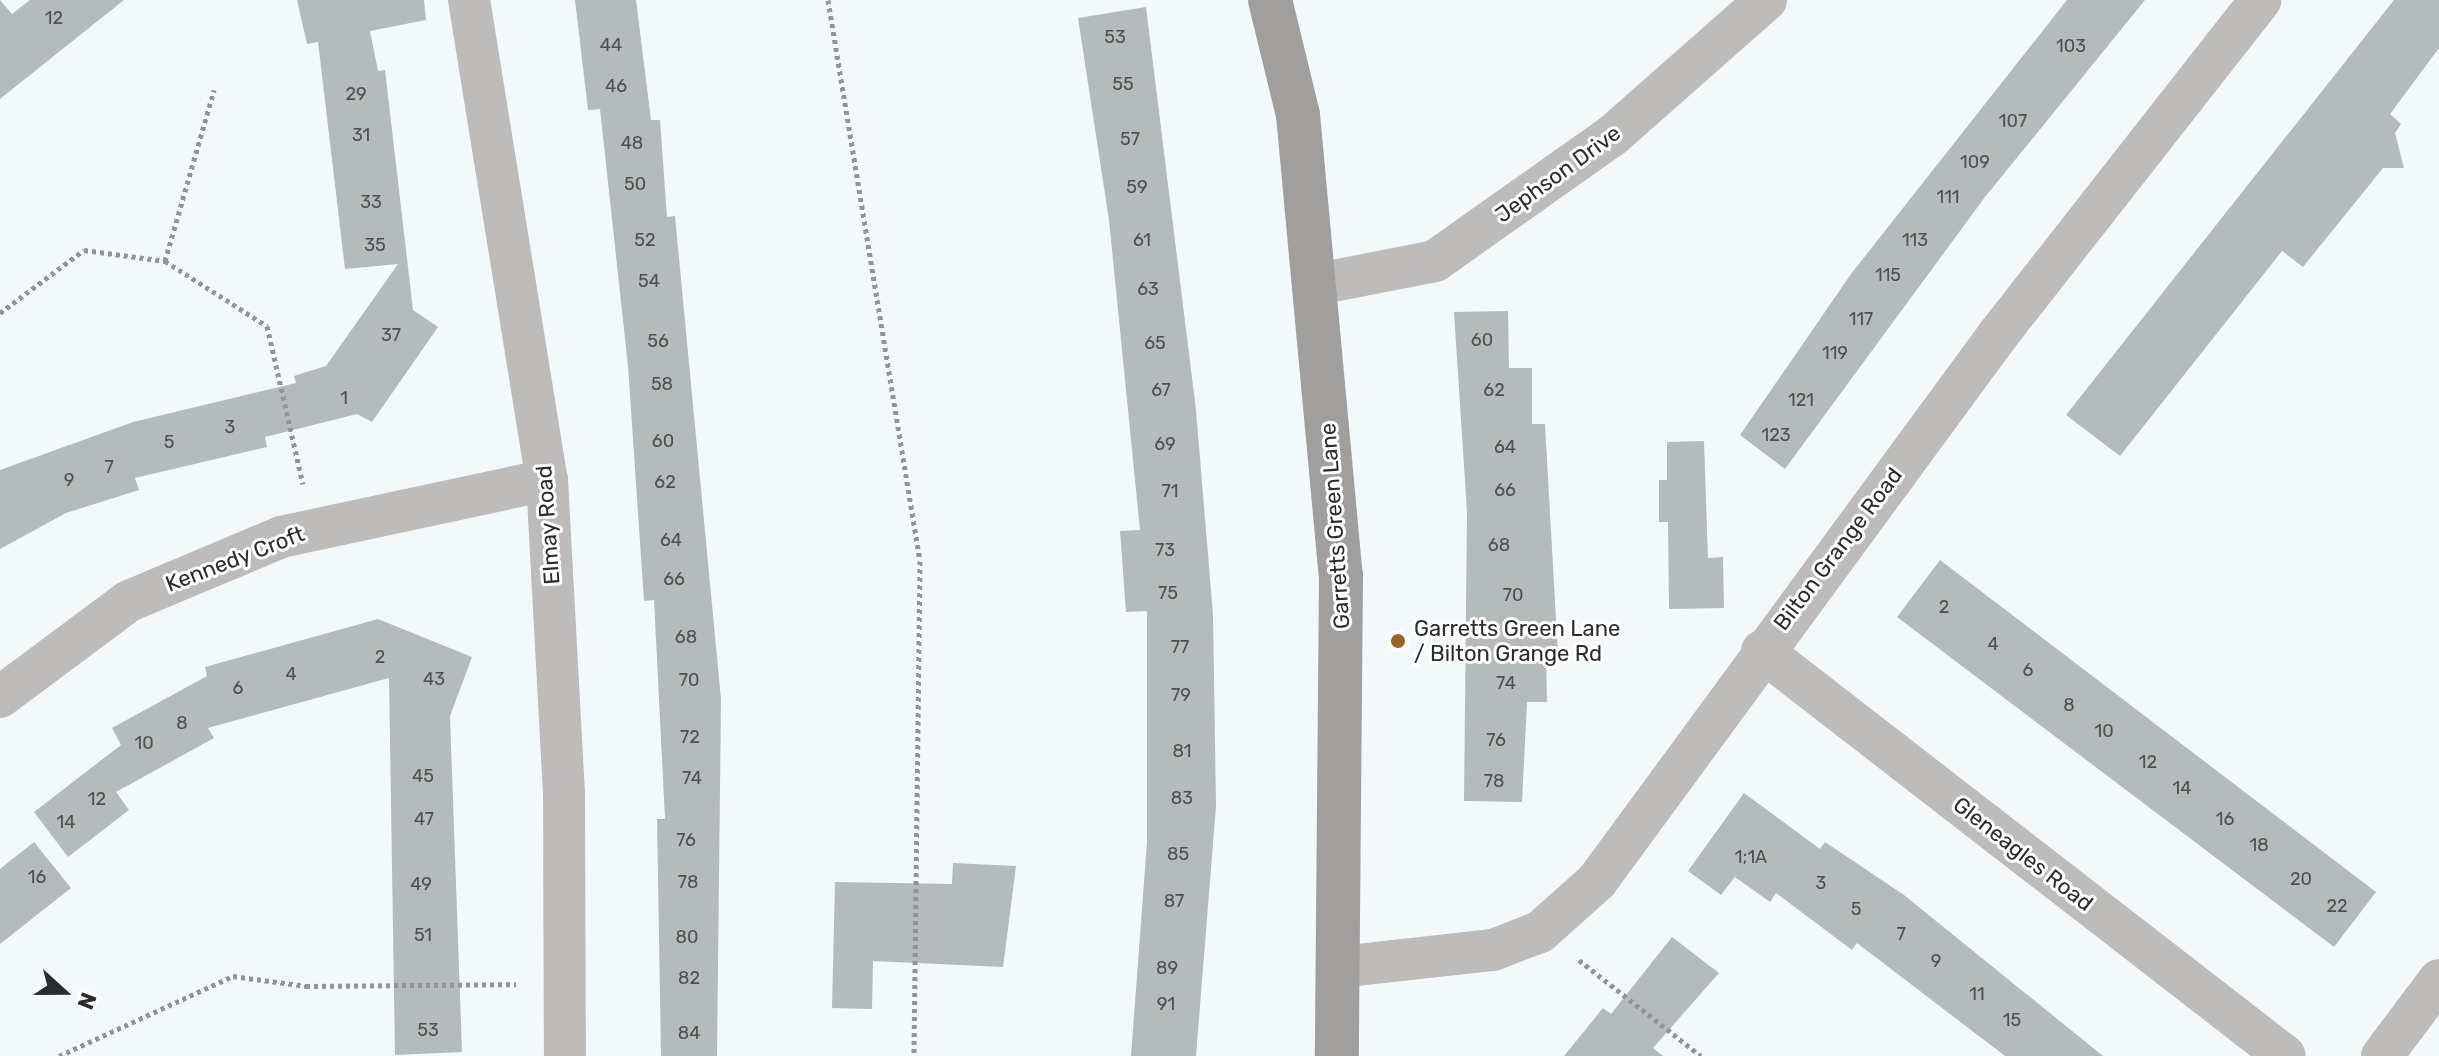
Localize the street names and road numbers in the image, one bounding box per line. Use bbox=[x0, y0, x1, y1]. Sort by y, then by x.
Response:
street label: Jephson Drive bbox=[1490, 120, 1626, 228]
street label: Garretts Green Lane bbox=[1315, 422, 1355, 630]
street label: Bilton Grange Road bbox=[1768, 462, 1908, 636]
street label: Elmay Road bbox=[531, 464, 565, 586]
street label: Kennedy Croft bbox=[162, 520, 308, 598]
street label: Gleneagles Road bbox=[1948, 791, 2098, 917]

